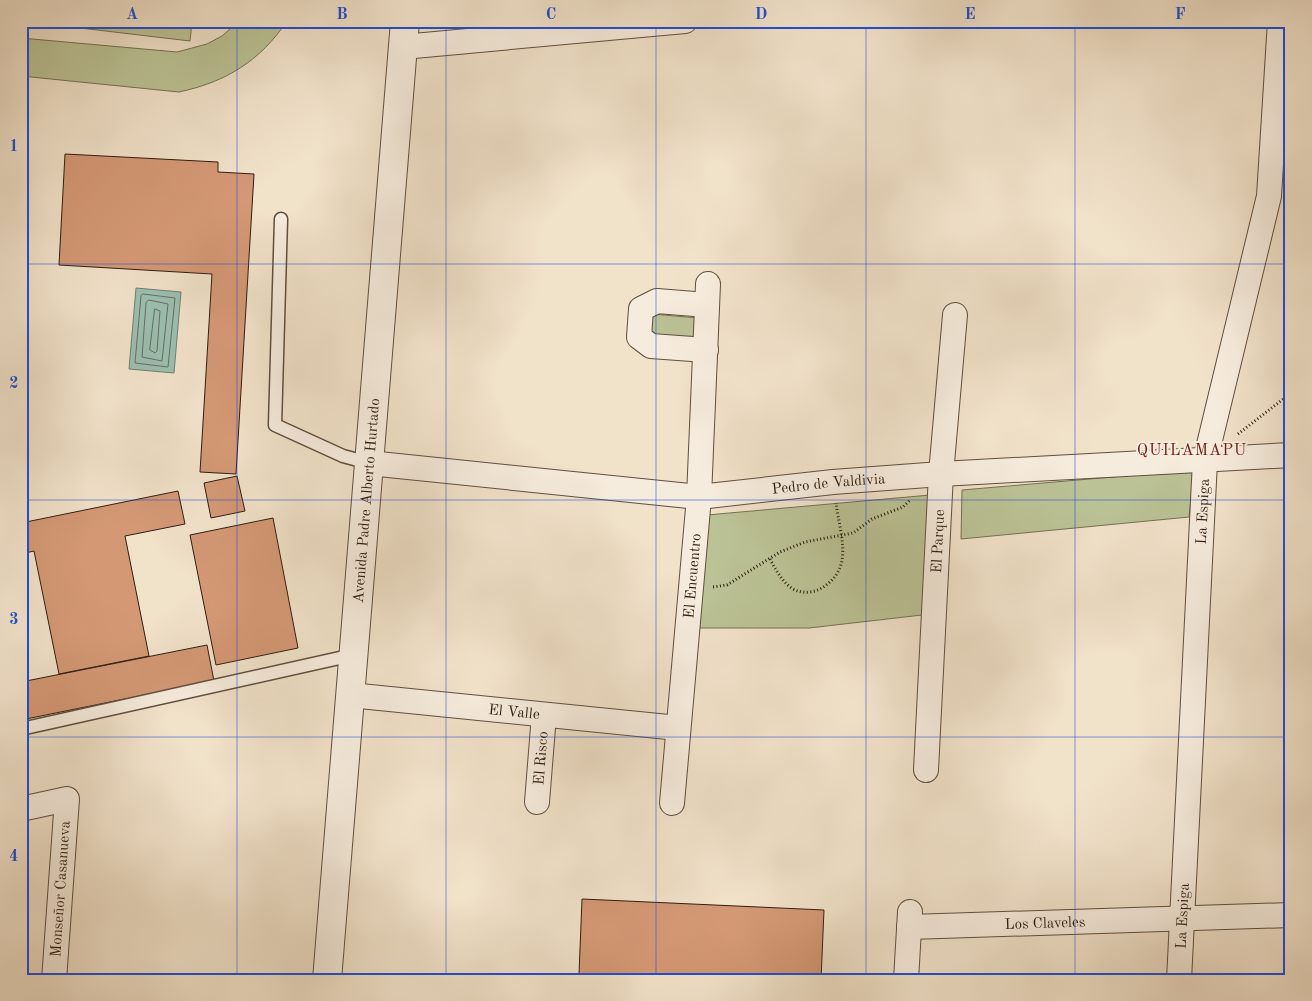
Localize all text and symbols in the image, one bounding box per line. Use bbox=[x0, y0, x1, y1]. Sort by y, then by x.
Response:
text: A bbox=[126, 7, 138, 23]
text: B bbox=[336, 7, 348, 23]
text: C bbox=[546, 7, 556, 23]
text: D bbox=[755, 7, 767, 23]
text: E bbox=[964, 7, 976, 23]
text: F bbox=[1175, 7, 1186, 23]
text: 1 bbox=[9, 139, 19, 155]
text: 2 bbox=[9, 376, 19, 392]
street label: Avenida Padre Alberto Hurtado bbox=[352, 398, 383, 604]
district label: QUILAMAPU bbox=[1137, 443, 1247, 459]
street label: Pedro de Valdivia bbox=[771, 472, 887, 498]
street label: La Espiga bbox=[1195, 478, 1213, 545]
street label: El Parque bbox=[930, 509, 948, 574]
street label: El Encuentro bbox=[682, 533, 705, 619]
text: 3 bbox=[9, 612, 19, 628]
street label: El Valle bbox=[488, 703, 540, 723]
street label: El Risco bbox=[532, 731, 552, 786]
street label: Monseñor Casanueva bbox=[49, 820, 74, 958]
text: 4 bbox=[9, 849, 19, 865]
street label: La Espiga bbox=[1175, 882, 1193, 949]
street label: Los Claveles bbox=[1004, 915, 1086, 933]

